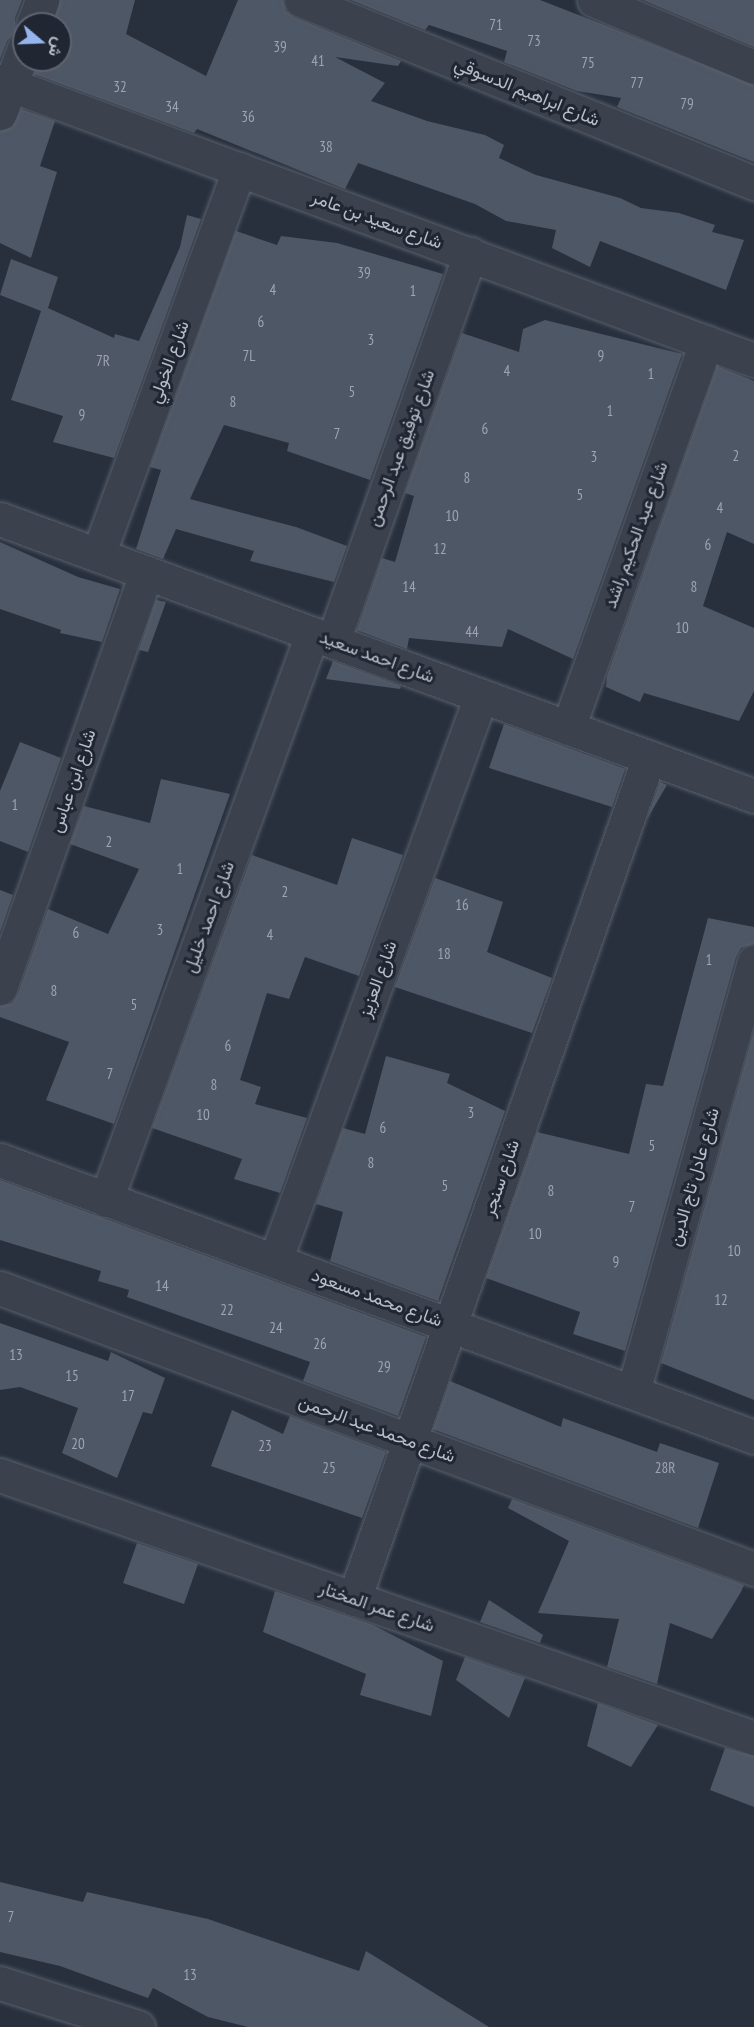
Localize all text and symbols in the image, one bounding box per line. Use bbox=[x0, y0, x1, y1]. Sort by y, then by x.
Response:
north arrow bbox=[12, 12, 72, 72]
house number: 71 bbox=[489, 16, 503, 34]
house number: 73 bbox=[527, 32, 541, 50]
text: ش bbox=[45, 35, 70, 60]
house number: 39 bbox=[273, 38, 287, 56]
house number: 41 bbox=[311, 52, 325, 70]
street label: شارع ابراهيم الدسوقي bbox=[451, 53, 603, 131]
house number: 75 bbox=[581, 54, 595, 72]
house number: 77 bbox=[630, 74, 644, 92]
house number: 32 bbox=[113, 78, 127, 96]
house number: 79 bbox=[680, 95, 694, 113]
house number: 34 bbox=[165, 98, 179, 116]
house number: 36 bbox=[241, 108, 255, 126]
house number: 38 bbox=[319, 138, 333, 156]
street label: شارع سعيد بن عامر bbox=[309, 186, 445, 254]
house number: 39 bbox=[357, 264, 371, 282]
house number: 4 bbox=[270, 281, 276, 299]
house number: 1 bbox=[410, 282, 416, 300]
house number: 6 bbox=[258, 313, 264, 331]
street label: شارع الخولي bbox=[144, 318, 194, 406]
house number: 3 bbox=[368, 331, 374, 349]
house number: 7L bbox=[243, 347, 255, 365]
house number: 9 bbox=[598, 347, 604, 365]
house number: 7R bbox=[96, 352, 110, 370]
house number: 4 bbox=[504, 362, 510, 380]
house number: 1 bbox=[648, 365, 654, 383]
street label: شارع توفيق عبد الرحمن bbox=[363, 367, 439, 529]
house number: 5 bbox=[349, 383, 355, 401]
house number: 8 bbox=[230, 393, 236, 411]
house number: 1 bbox=[607, 402, 613, 420]
house number: 9 bbox=[79, 406, 85, 424]
house number: 6 bbox=[482, 420, 488, 438]
house number: 7 bbox=[334, 425, 340, 443]
house number: 2 bbox=[733, 447, 739, 465]
house number: 3 bbox=[591, 448, 597, 466]
street label: شارع عبد الحكيم راشد bbox=[599, 459, 673, 611]
house number: 8 bbox=[464, 469, 470, 487]
house number: 5 bbox=[577, 486, 583, 504]
house number: 4 bbox=[717, 499, 723, 517]
house number: 10 bbox=[445, 507, 459, 525]
house number: 6 bbox=[705, 536, 711, 554]
house number: 12 bbox=[433, 540, 447, 558]
house number: 14 bbox=[402, 578, 416, 596]
house number: 8 bbox=[691, 578, 697, 596]
house number: 10 bbox=[675, 619, 689, 637]
house number: 44 bbox=[465, 623, 479, 641]
street label: شارع احمد سعيد bbox=[317, 626, 437, 688]
street label: شارع ابن عباس bbox=[45, 726, 101, 836]
house number: 1 bbox=[12, 796, 18, 814]
house number: 2 bbox=[106, 833, 112, 851]
street label: شارع احمد خليل bbox=[179, 858, 239, 976]
house number: 1 bbox=[177, 860, 183, 878]
house number: 2 bbox=[282, 883, 288, 901]
house number: 16 bbox=[455, 896, 469, 914]
house number: 3 bbox=[157, 921, 163, 939]
house number: 6 bbox=[73, 924, 79, 942]
house number: 4 bbox=[267, 926, 273, 944]
street label: شارع العزيز bbox=[354, 938, 402, 1020]
house number: 18 bbox=[437, 945, 451, 963]
house number: 1 bbox=[706, 951, 712, 969]
house number: 8 bbox=[51, 982, 57, 1000]
house number: 5 bbox=[131, 996, 137, 1014]
house number: 6 bbox=[225, 1037, 231, 1055]
house number: 7 bbox=[107, 1065, 113, 1083]
house number: 8 bbox=[211, 1076, 217, 1094]
house number: 3 bbox=[468, 1104, 474, 1122]
street label: شارع عادل تاج الدين bbox=[664, 1105, 724, 1249]
house number: 10 bbox=[196, 1106, 210, 1124]
house number: 6 bbox=[380, 1119, 386, 1137]
street label: شارع سنجر bbox=[478, 1137, 524, 1219]
house number: 5 bbox=[649, 1137, 655, 1155]
house number: 8 bbox=[368, 1154, 374, 1172]
house number: 5 bbox=[442, 1177, 448, 1195]
house number: 8 bbox=[548, 1182, 554, 1200]
house number: 7 bbox=[629, 1198, 635, 1216]
house number: 10 bbox=[528, 1225, 542, 1243]
house number: 10 bbox=[727, 1242, 741, 1260]
house number: 9 bbox=[613, 1253, 619, 1271]
street label: شارع محمد مسعود bbox=[309, 1264, 445, 1332]
house number: 14 bbox=[155, 1277, 169, 1295]
house number: 12 bbox=[714, 1291, 728, 1309]
house number: 22 bbox=[220, 1301, 234, 1319]
house number: 24 bbox=[269, 1319, 283, 1337]
house number: 26 bbox=[313, 1335, 327, 1353]
house number: 13 bbox=[9, 1346, 23, 1364]
house number: 29 bbox=[377, 1358, 391, 1376]
house number: 15 bbox=[65, 1367, 79, 1385]
house number: 17 bbox=[121, 1387, 135, 1405]
street label: شارع محمد عبد الرحمن bbox=[296, 1391, 458, 1467]
house number: 20 bbox=[71, 1435, 85, 1453]
house number: 23 bbox=[258, 1437, 272, 1455]
house number: 25 bbox=[322, 1459, 336, 1477]
house number: 28R bbox=[655, 1459, 675, 1477]
street label: شارع عمر المختار bbox=[317, 1577, 437, 1637]
house number: 7 bbox=[8, 1908, 14, 1926]
house number: 13 bbox=[183, 1966, 197, 1984]

